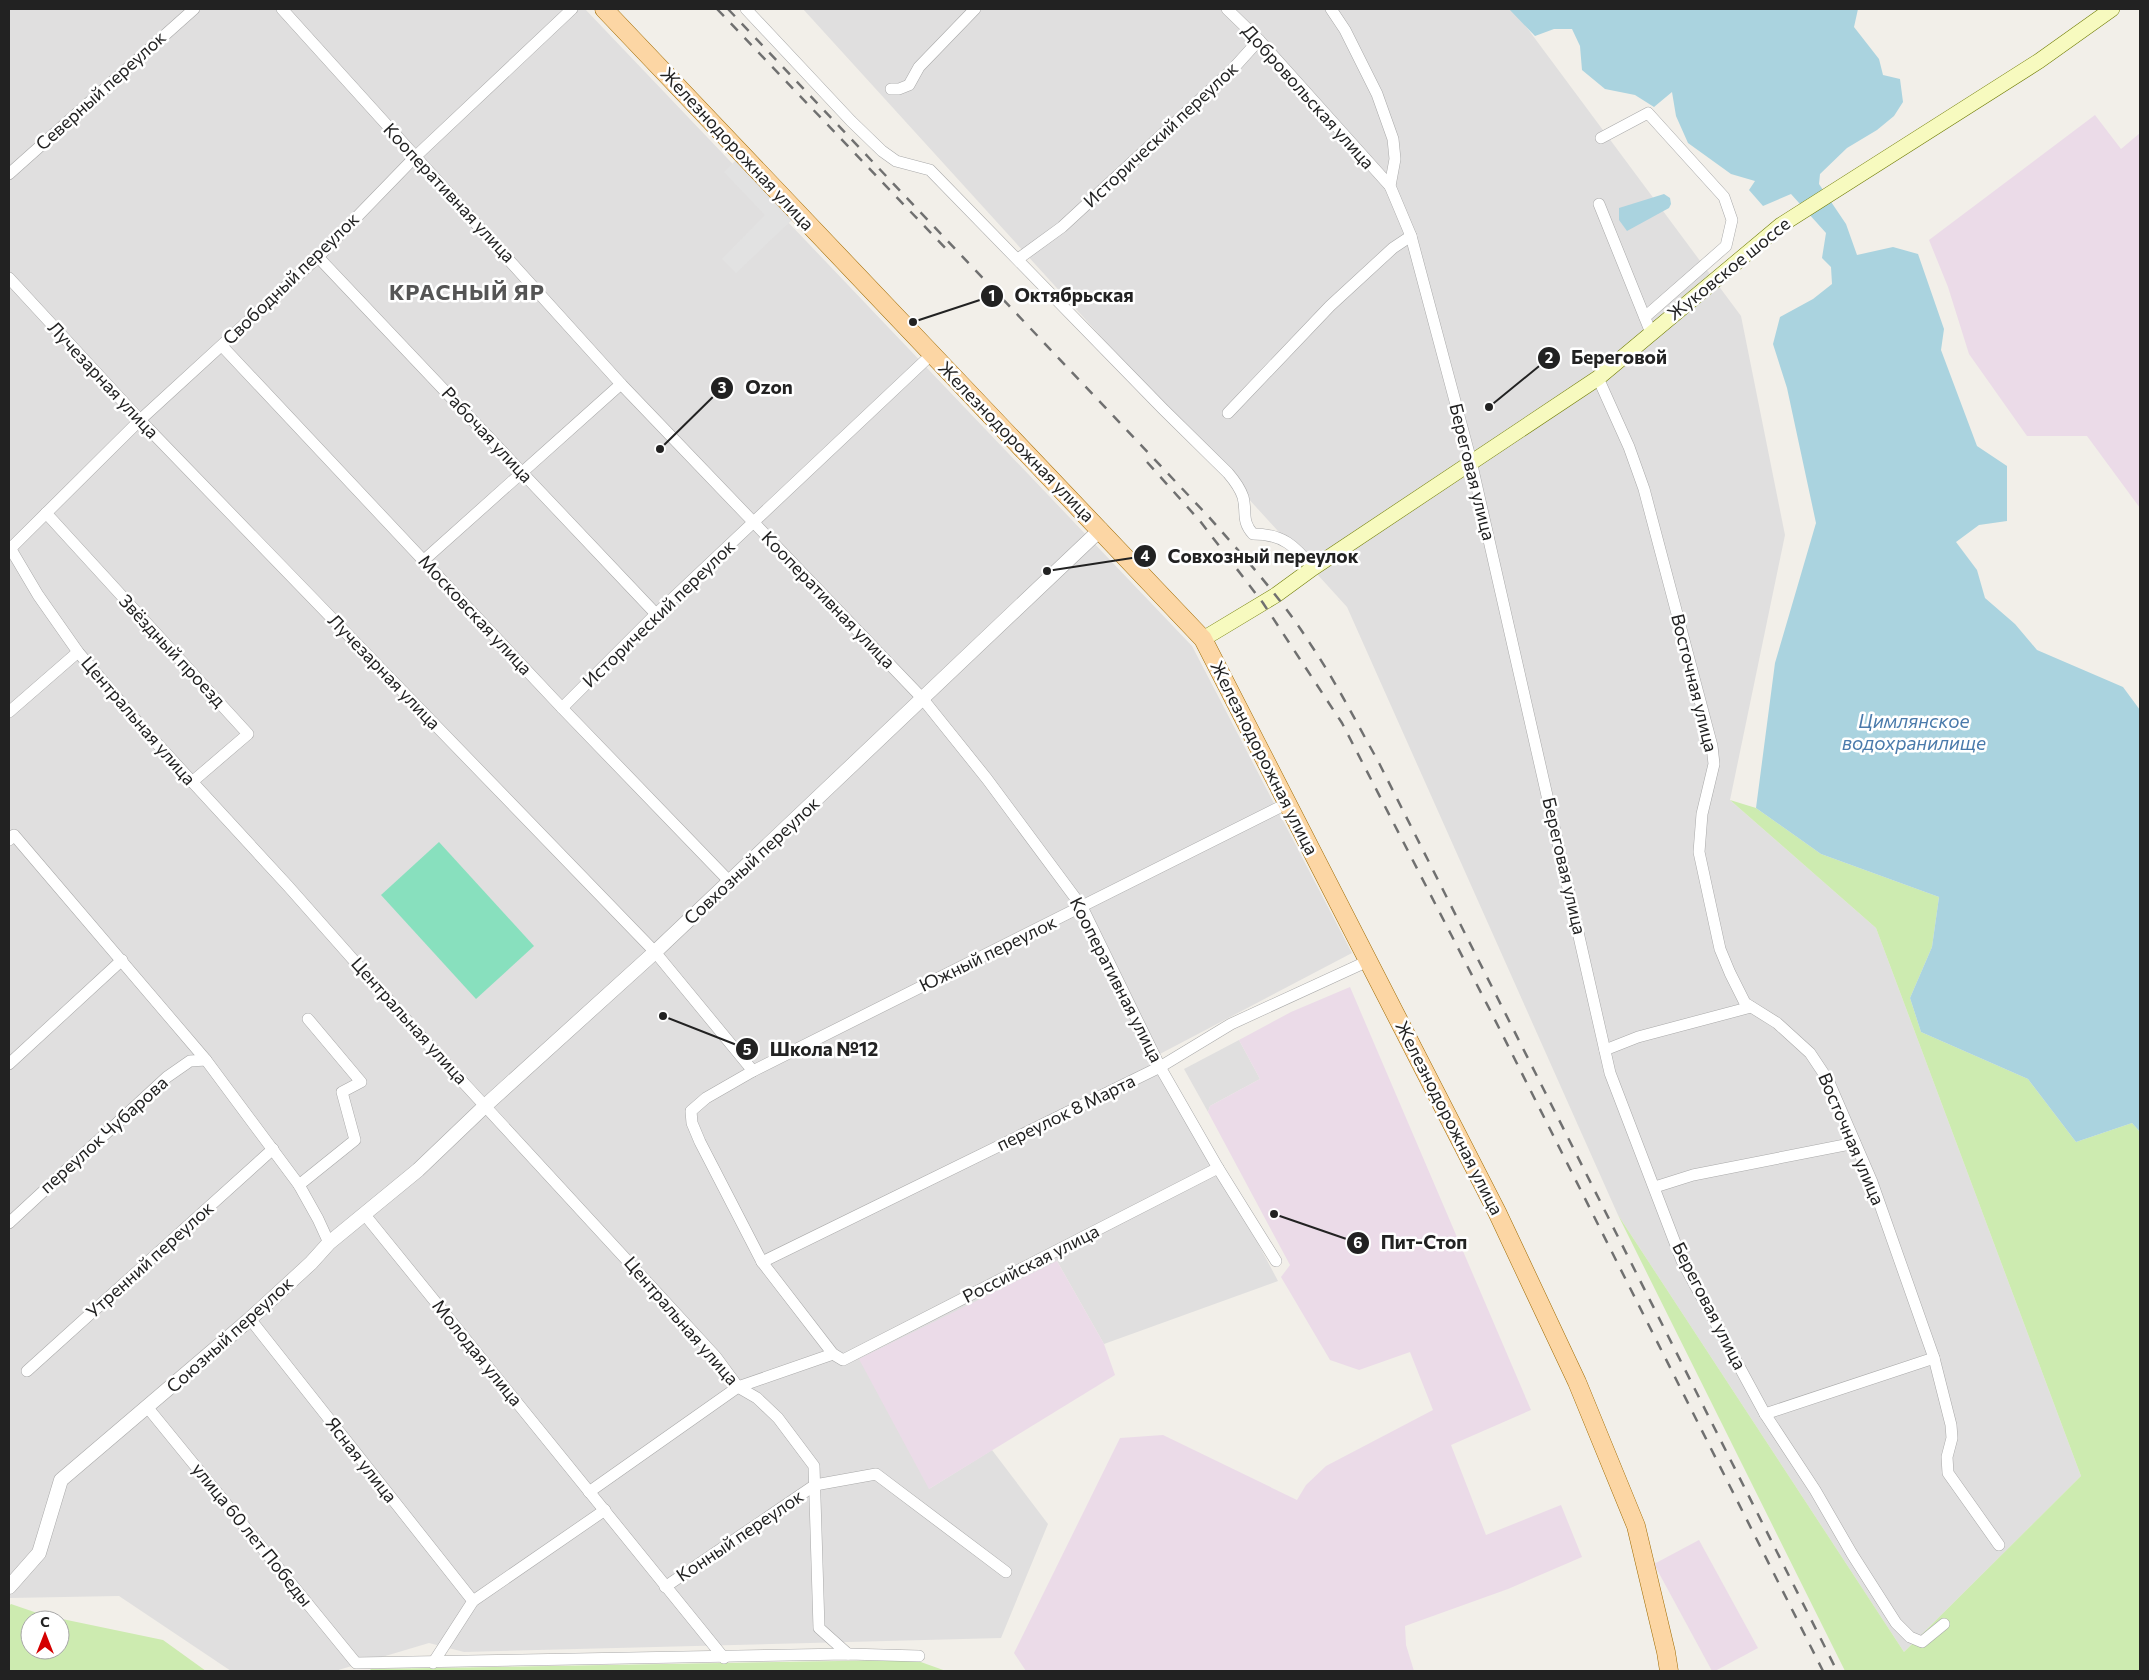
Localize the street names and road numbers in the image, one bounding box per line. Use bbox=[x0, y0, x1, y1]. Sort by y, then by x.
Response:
street label: Добровольская улица bbox=[1238, 20, 1379, 173]
street label: Северный переулок bbox=[31, 26, 170, 154]
street label: Исторический переулок bbox=[1079, 57, 1242, 212]
street label: Железнодорожная улица bbox=[656, 62, 819, 234]
street label: Кооперативная улица bbox=[379, 118, 520, 267]
street label: Свободный переулок bbox=[218, 207, 363, 349]
street label: Жуковское шоссе bbox=[1663, 212, 1794, 324]
street label: Лучезарная улица bbox=[44, 316, 164, 442]
street label: Железнодорожная улица bbox=[934, 356, 1099, 526]
street label: Рабочая улица bbox=[438, 382, 538, 487]
street label: Береговая улица bbox=[1445, 401, 1501, 543]
street label: Кооперативная улица bbox=[757, 526, 900, 673]
street label: Исторический переулок bbox=[578, 535, 739, 692]
street label: Московская улица bbox=[414, 550, 537, 679]
street label: Звёздный проезд bbox=[115, 589, 231, 712]
street label: Лучезарная улица bbox=[324, 609, 445, 734]
street label: Восточная улица bbox=[1667, 611, 1723, 754]
street label: Центральная улица bbox=[77, 652, 201, 789]
street label: Железнодорожная улица bbox=[1206, 657, 1324, 858]
street label: Совхозный переулок bbox=[679, 792, 824, 929]
street label: Береговая улица bbox=[1538, 795, 1591, 937]
street label: Кооперативная улица bbox=[1066, 893, 1168, 1066]
street label: Южный переулок bbox=[915, 910, 1060, 996]
street label: Центральная улица bbox=[347, 952, 473, 1088]
street label: Железнодорожная улица bbox=[1391, 1017, 1509, 1218]
street label: переулок 8 Марта bbox=[993, 1069, 1138, 1155]
street label: Восточная улица bbox=[1814, 1069, 1890, 1208]
street label: переулок Чубарова bbox=[35, 1071, 172, 1197]
street label: Утренний переулок bbox=[81, 1196, 218, 1322]
street label: Российская улица bbox=[959, 1219, 1102, 1307]
street label: Береговая улица bbox=[1668, 1238, 1752, 1373]
street label: Центральная улица bbox=[620, 1252, 744, 1389]
street label: Союзный переулок bbox=[162, 1271, 297, 1397]
street label: Молодая улица bbox=[428, 1295, 527, 1410]
street label: Ясная улица bbox=[322, 1412, 402, 1507]
street label: улица 60 лет Победы bbox=[188, 1458, 318, 1611]
street label: Конный переулок bbox=[672, 1484, 807, 1586]

